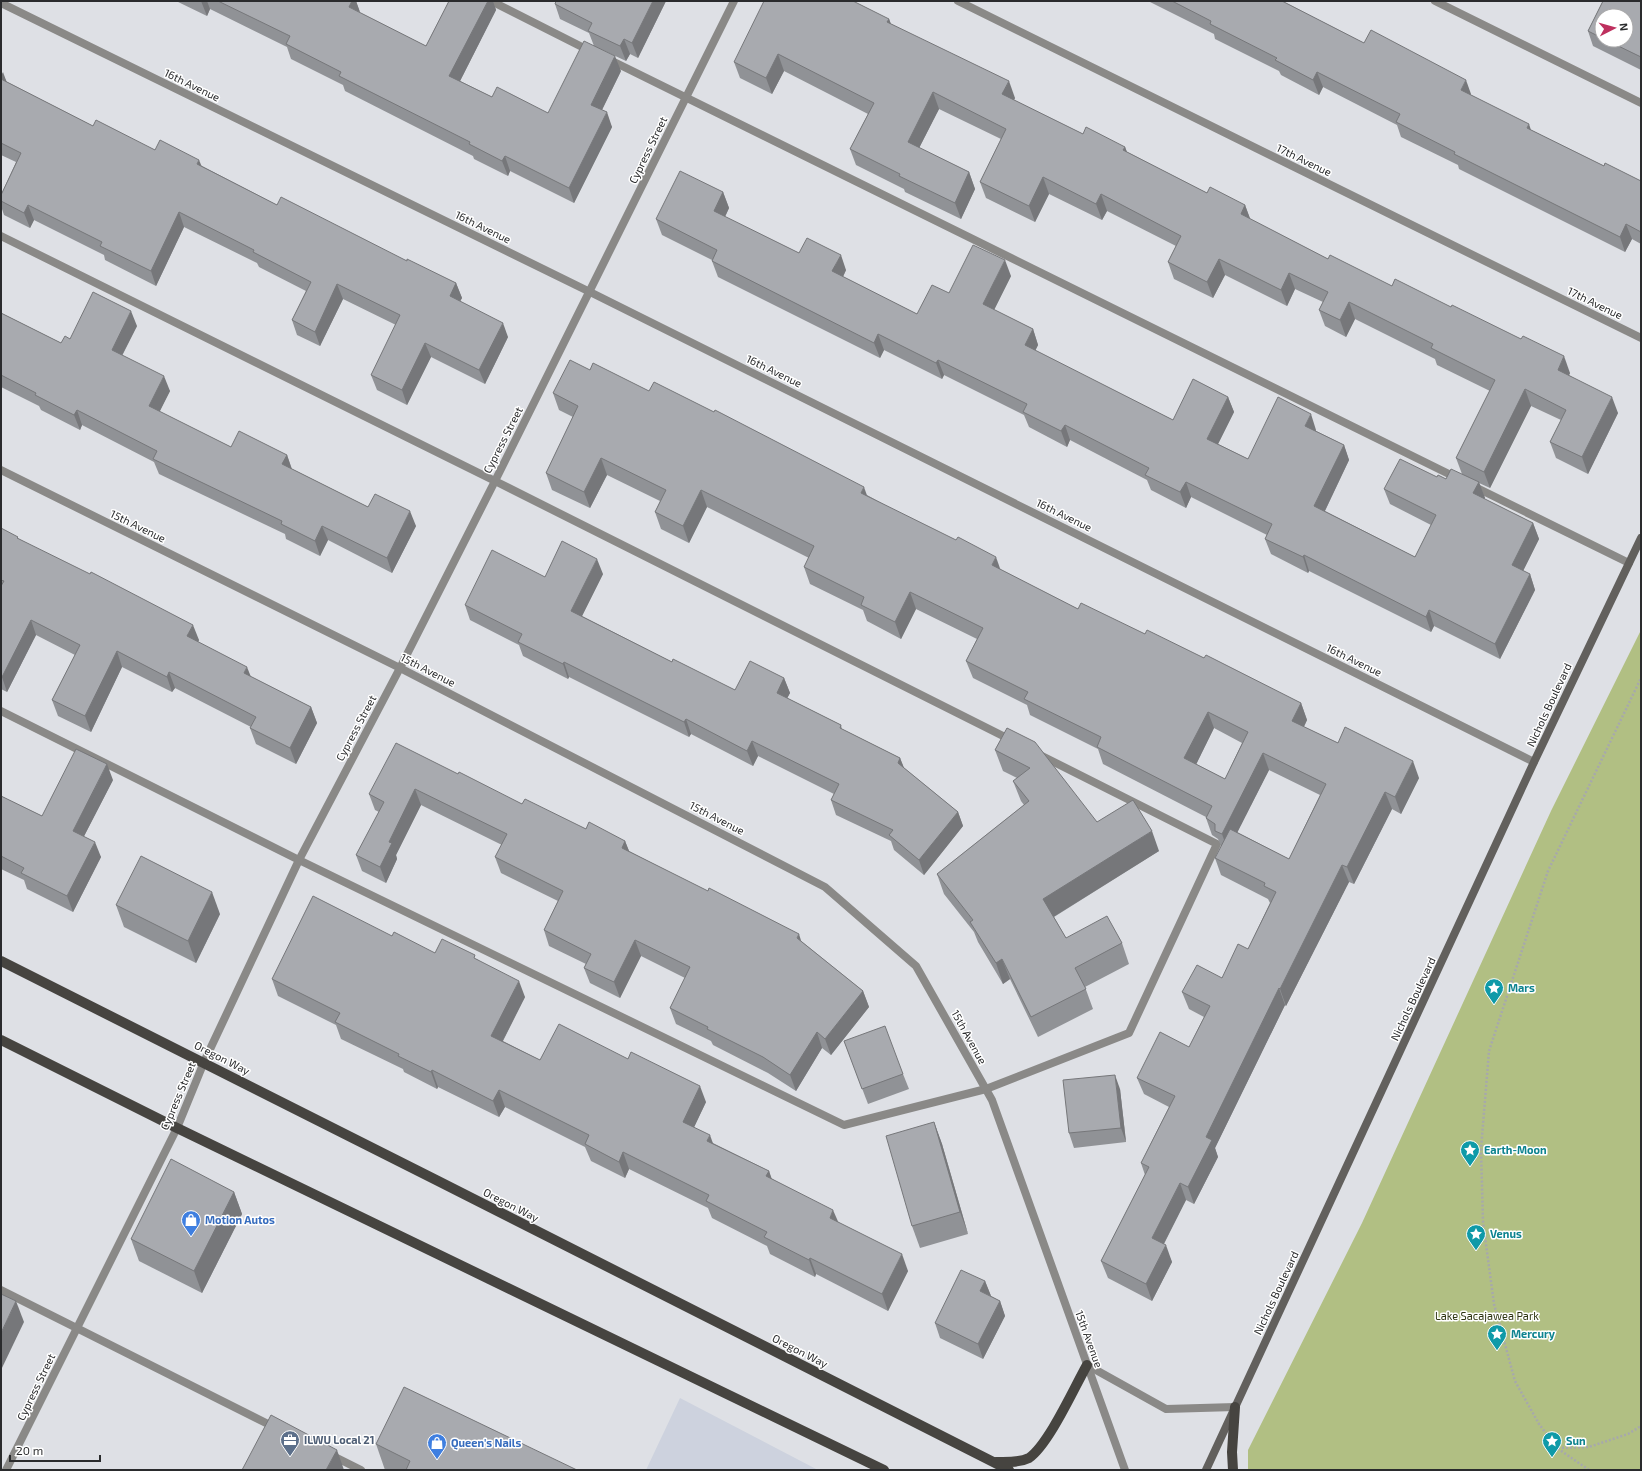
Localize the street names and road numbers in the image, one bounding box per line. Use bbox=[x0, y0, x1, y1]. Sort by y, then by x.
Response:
street label: 16th Avenue bbox=[162, 65, 222, 104]
street label: Cypress Street bbox=[626, 114, 669, 185]
street label: 17th Avenue bbox=[1275, 141, 1334, 179]
street label: 16th Avenue bbox=[453, 207, 513, 246]
street label: 17th Avenue bbox=[1566, 284, 1625, 322]
street label: 16th Avenue bbox=[744, 351, 804, 390]
street label: Cypress Street bbox=[480, 404, 525, 475]
street label: 16th Avenue bbox=[1034, 495, 1094, 534]
street label: 15th Avenue bbox=[108, 507, 168, 545]
street label: 16th Avenue bbox=[1324, 640, 1384, 679]
street label: 15th Avenue bbox=[399, 650, 458, 689]
street label: Nichols Boulevard bbox=[1523, 661, 1574, 749]
street label: Cypress Street bbox=[333, 693, 378, 763]
street label: 15th Avenue bbox=[688, 798, 747, 837]
street label: Nichols Boulevard bbox=[1387, 955, 1438, 1043]
street label: 15th Avenue bbox=[949, 1007, 990, 1066]
street label: Oregon Way bbox=[192, 1038, 252, 1077]
street label: Cypress Street bbox=[157, 1060, 198, 1132]
street label: Oregon Way bbox=[481, 1185, 541, 1224]
street label: Nichols Boulevard bbox=[1250, 1249, 1301, 1337]
street label: 15th Avenue bbox=[1073, 1308, 1106, 1369]
street label: Oregon Way bbox=[770, 1331, 830, 1370]
street label: Cypress Street bbox=[14, 1351, 57, 1422]

